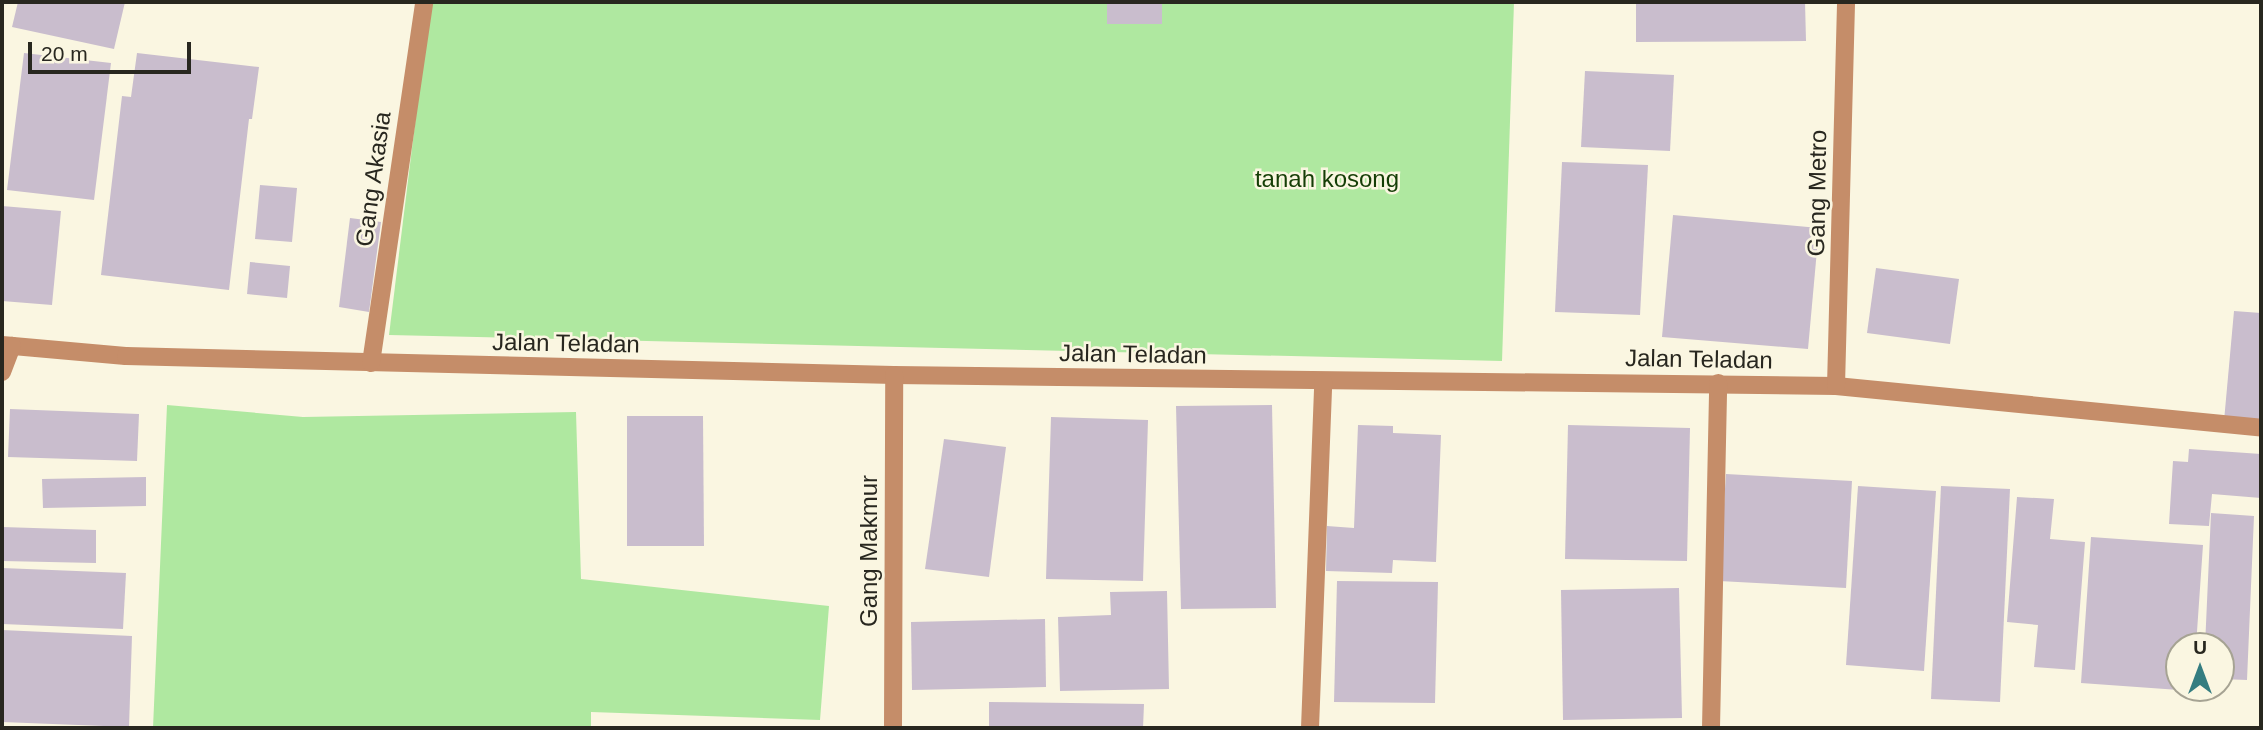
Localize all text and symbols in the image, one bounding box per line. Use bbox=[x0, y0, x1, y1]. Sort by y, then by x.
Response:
scale bar bbox=[32, 28, 194, 72]
text: 20 m bbox=[41, 42, 88, 65]
street label: Gang Akasia bbox=[349, 109, 397, 249]
street label: Gang Metro bbox=[1801, 129, 1833, 257]
park label: tanah kosong bbox=[1255, 165, 1399, 193]
street label: Jalan Teladan bbox=[492, 327, 640, 359]
street label: Jalan Teladan bbox=[1059, 338, 1207, 370]
street label: Jalan Teladan bbox=[1625, 343, 1773, 375]
street label: Gang Makmur bbox=[855, 475, 883, 627]
north arrow bbox=[2165, 632, 2235, 702]
text: U bbox=[2193, 637, 2207, 658]

